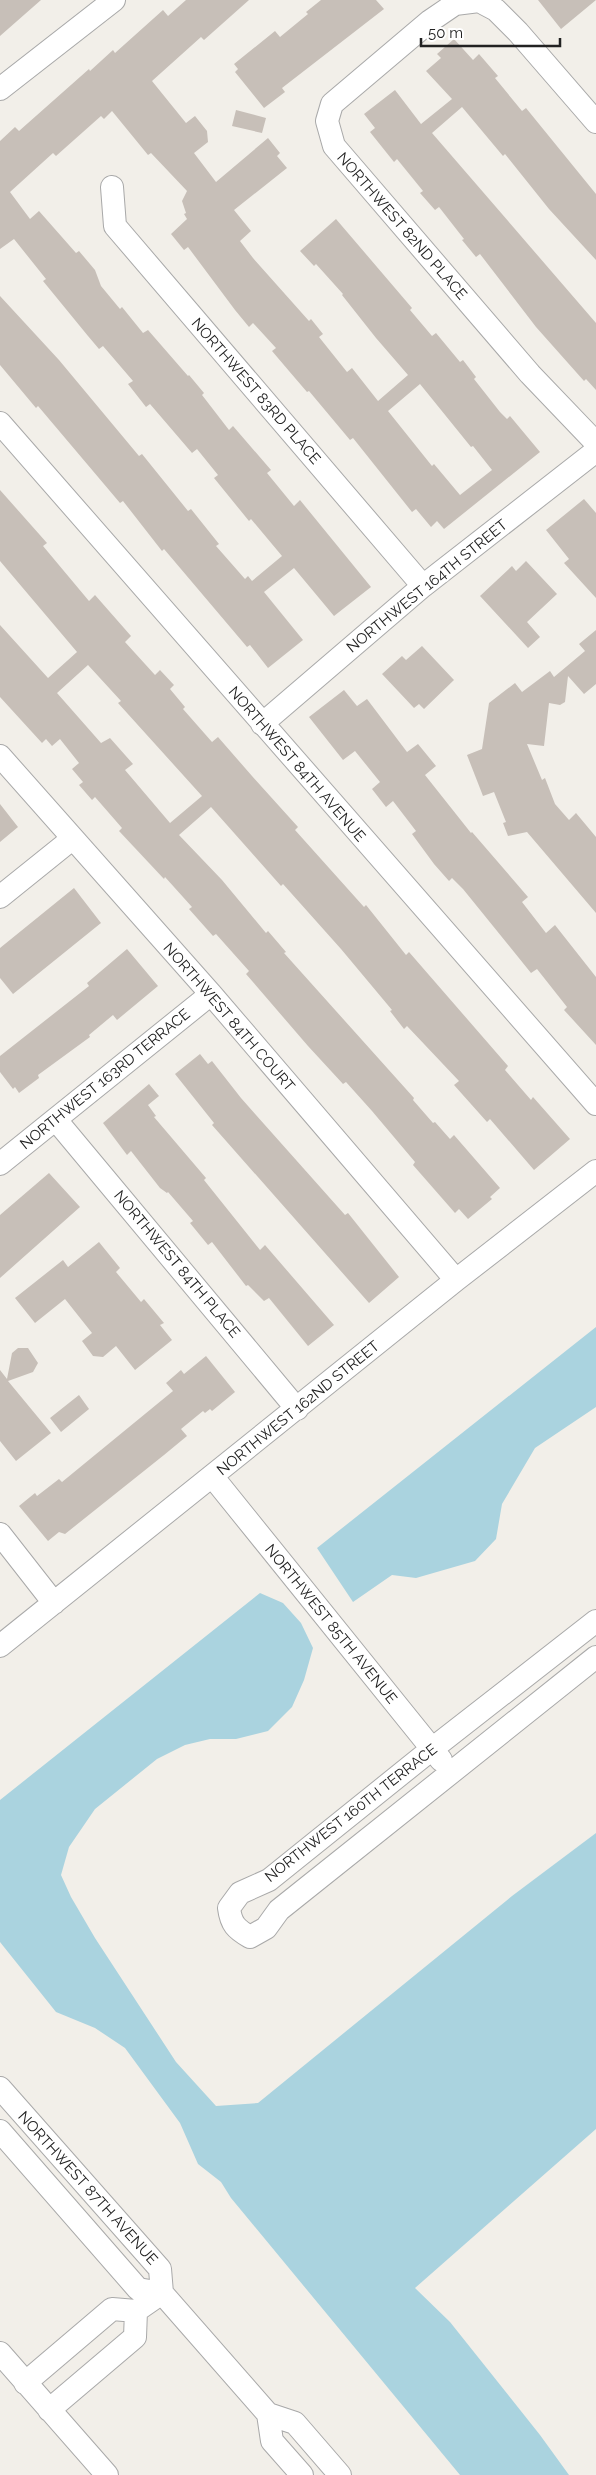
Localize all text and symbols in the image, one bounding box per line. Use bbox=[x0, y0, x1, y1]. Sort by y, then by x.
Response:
scale bar bbox=[421, 15, 560, 47]
text: 50 m bbox=[428, 24, 463, 42]
street label: NORTHWEST 82ND PLACE bbox=[333, 149, 471, 303]
street label: NORTHWEST 83RD PLACE bbox=[188, 314, 324, 468]
street label: NORTHWEST 164TH STREET bbox=[343, 516, 511, 656]
street label: NORTHWEST 84TH AVENUE bbox=[225, 683, 369, 845]
street label: NORTHWEST 84TH COURT bbox=[160, 939, 298, 1095]
street label: NORTHWEST 163RD TERRACE bbox=[16, 1005, 194, 1153]
street label: NORTHWEST 84TH PLACE bbox=[110, 1187, 244, 1341]
street label: NORTHWEST 162ND STREET bbox=[213, 1337, 383, 1479]
street label: NORTHWEST 85TH AVENUE bbox=[261, 1541, 401, 1707]
street label: NORTHWEST 160TH TERRACE bbox=[261, 1740, 441, 1886]
street label: NORTHWEST 87TH AVENUE bbox=[14, 2108, 162, 2268]

